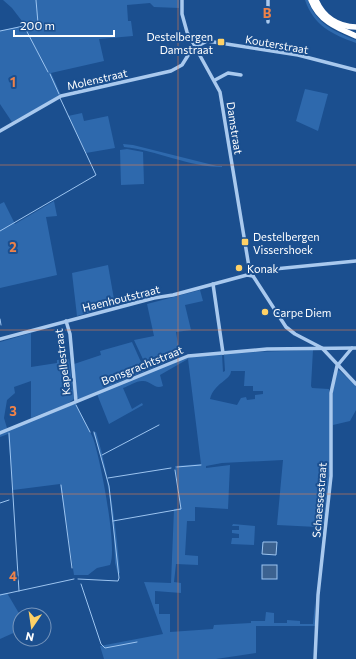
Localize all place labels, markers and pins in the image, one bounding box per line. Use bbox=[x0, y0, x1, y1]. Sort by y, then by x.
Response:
place label: Destelbergen Damstraat bbox=[146, 30, 213, 56]
marker: Destelbergen Damstraat bbox=[216, 37, 226, 47]
place label: Destelbergen Vissershoek bbox=[253, 230, 320, 256]
marker: Destelbergen Vissershoek bbox=[240, 237, 250, 247]
place label: Konak bbox=[247, 262, 279, 275]
marker: Konak bbox=[234, 263, 244, 273]
place label: Carpe Diem bbox=[273, 306, 331, 319]
marker: Carpe Diem bbox=[260, 307, 270, 317]

